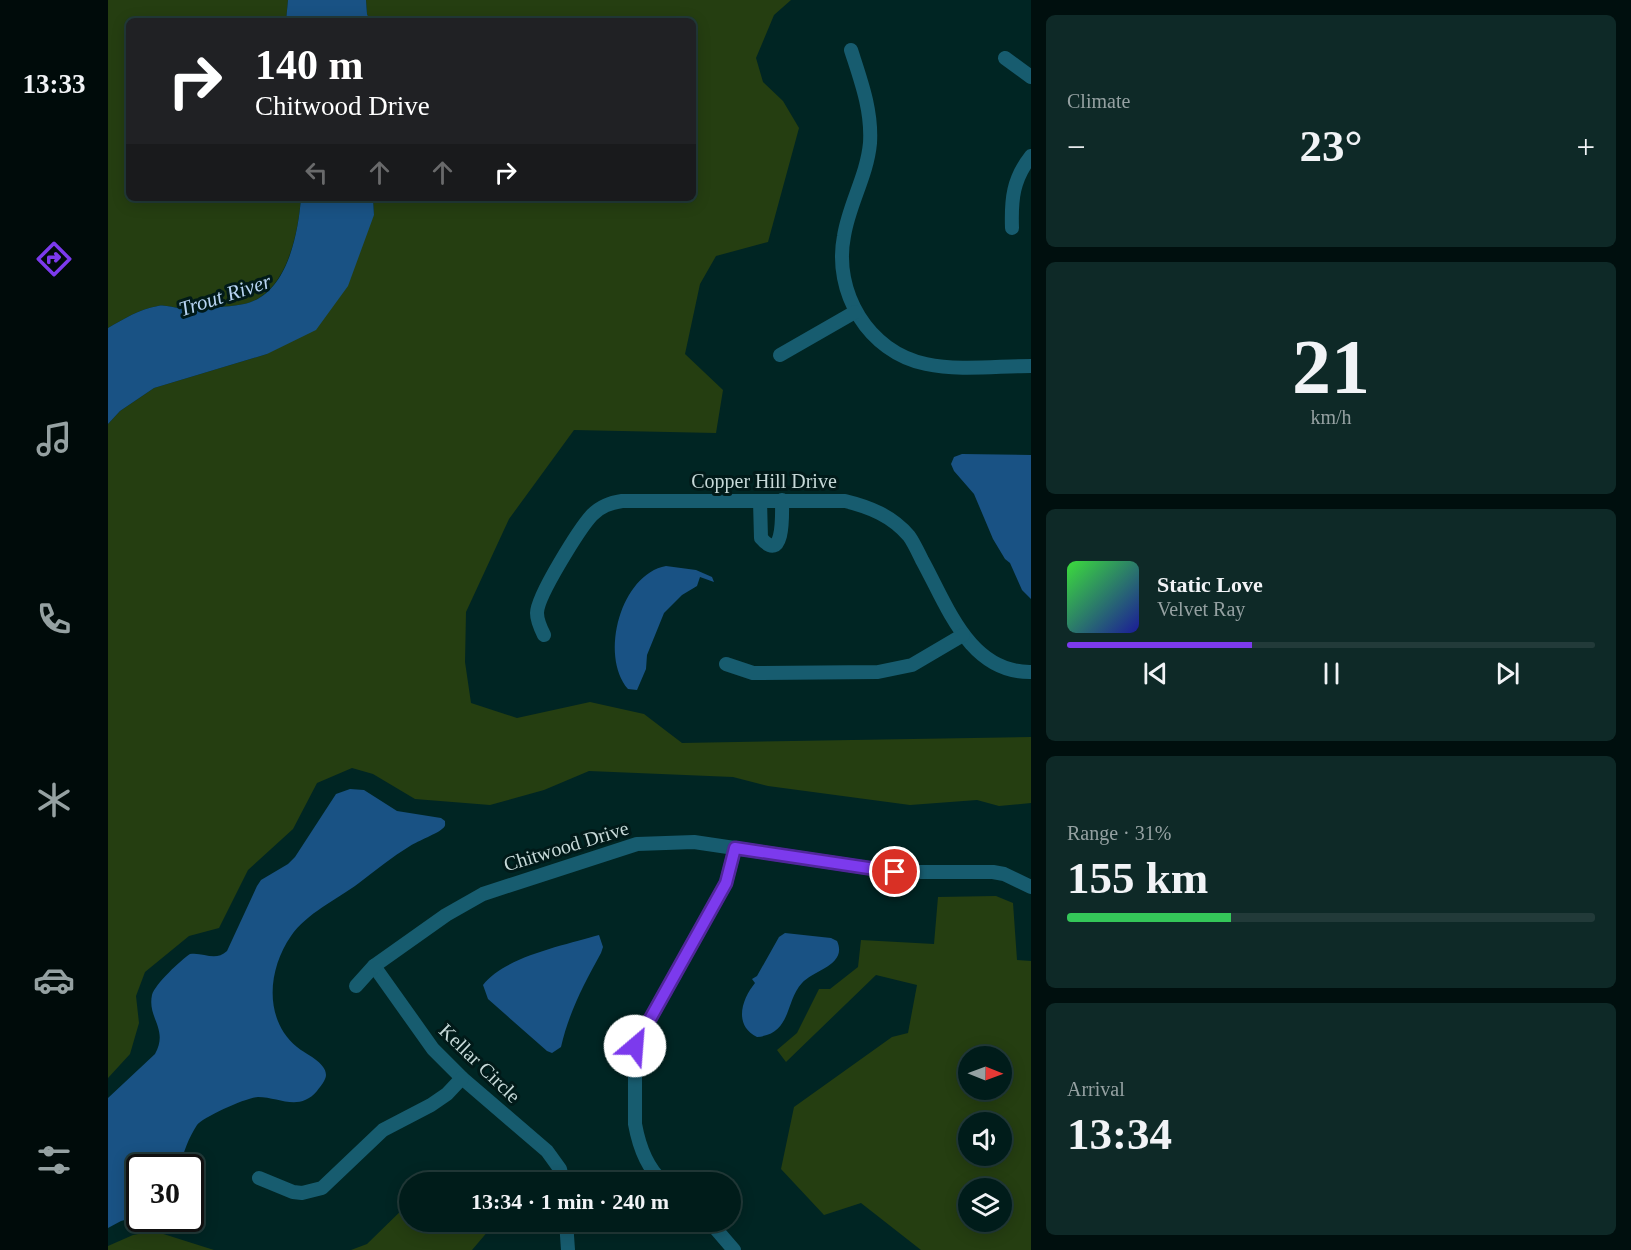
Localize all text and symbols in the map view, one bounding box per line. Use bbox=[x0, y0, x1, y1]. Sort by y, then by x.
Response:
icon: right bbox=[156, 42, 234, 120]
text: 140 m bbox=[255, 42, 364, 88]
text: 13:33 bbox=[23, 69, 86, 99]
text: Climate bbox=[1067, 90, 1130, 112]
text: Chitwood Drive bbox=[255, 91, 430, 121]
text: 23° bbox=[1300, 121, 1363, 171]
text: − bbox=[1067, 129, 1086, 165]
text: + bbox=[1576, 129, 1595, 165]
icon: left bbox=[300, 156, 333, 189]
icon: ahead bbox=[363, 156, 396, 189]
icon: ahead bbox=[426, 156, 459, 189]
icon: right bbox=[489, 156, 522, 189]
icon: directions bbox=[33, 238, 75, 280]
water label: Trout River bbox=[176, 269, 275, 321]
text: 21 bbox=[1292, 323, 1370, 410]
text: km/h bbox=[1310, 406, 1352, 428]
icon: music bbox=[33, 418, 75, 460]
street label: Copper Hill Drive bbox=[691, 470, 837, 493]
text: Static Love bbox=[1157, 572, 1263, 597]
icon: phone bbox=[33, 598, 75, 640]
text: Velvet Ray bbox=[1157, 598, 1245, 620]
icon: previous bbox=[1139, 657, 1172, 690]
icon: pause bbox=[1315, 657, 1348, 690]
icon: next bbox=[1491, 657, 1524, 690]
icon: climate bbox=[33, 779, 75, 821]
street label: Chitwood Drive bbox=[501, 817, 631, 875]
text: Range · 31% bbox=[1067, 822, 1171, 844]
pin bbox=[869, 846, 920, 897]
text: 155 km bbox=[1067, 853, 1208, 903]
icon: arrive bbox=[878, 855, 911, 888]
icon: car bbox=[33, 959, 75, 1001]
position arrow bbox=[603, 1014, 667, 1078]
street label: Kellar Circle bbox=[435, 1019, 525, 1107]
north arrow bbox=[958, 1046, 1012, 1100]
map controls bbox=[958, 1046, 1012, 1232]
text: Arrival bbox=[1067, 1078, 1125, 1100]
text: 13:34 bbox=[1067, 1109, 1172, 1159]
button: sound bbox=[958, 1112, 1012, 1166]
icon: filters bbox=[33, 1139, 75, 1181]
speed limit sign: 30 bbox=[126, 1154, 204, 1232]
button: layers bbox=[958, 1178, 1012, 1232]
text: 13:34 · 1 min · 240 m bbox=[471, 1189, 669, 1214]

